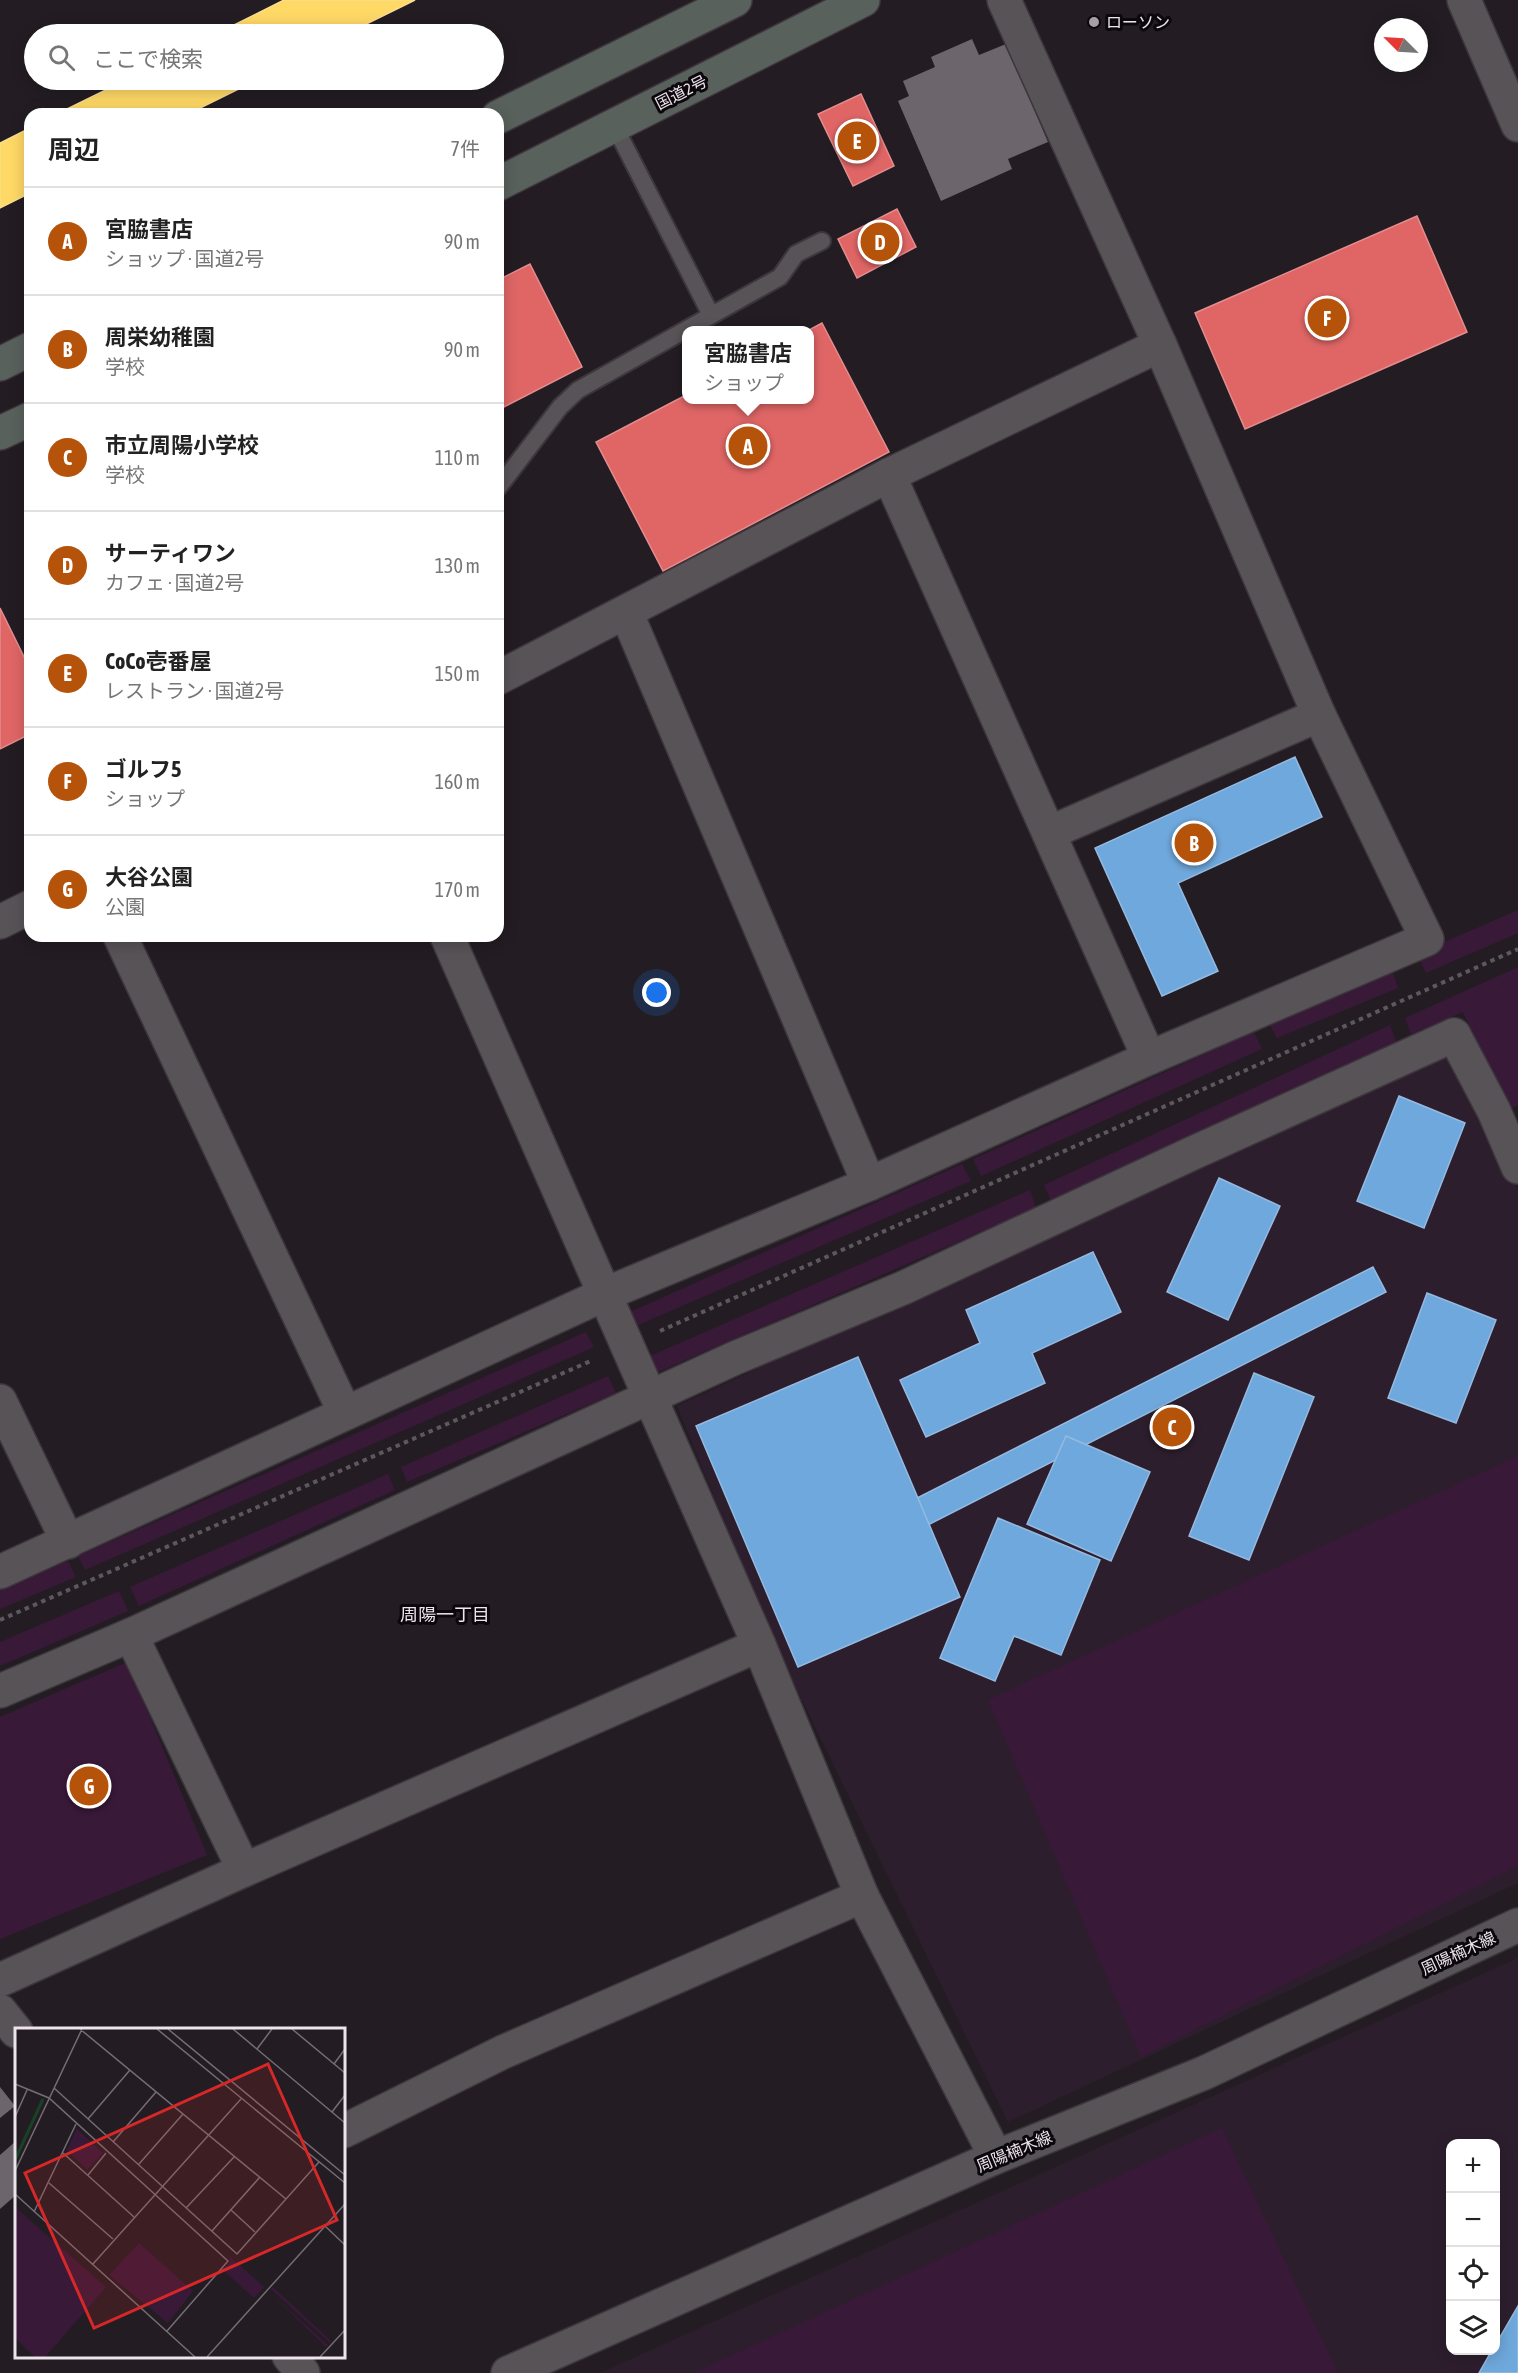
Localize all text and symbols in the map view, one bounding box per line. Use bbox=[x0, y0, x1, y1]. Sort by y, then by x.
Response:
place label: ローソン bbox=[1106, 13, 1170, 31]
marker: ローソン bbox=[1087, 15, 1101, 29]
north arrow bbox=[1374, 18, 1428, 72]
search box bbox=[24, 24, 504, 90]
icon: search bbox=[45, 41, 78, 74]
text: ここで検索 bbox=[93, 46, 203, 72]
street label: 国道2号 bbox=[652, 71, 710, 113]
pin: E bbox=[838, 118, 876, 164]
text: 周辺 bbox=[48, 135, 100, 165]
text: 7件 bbox=[451, 137, 480, 160]
text: 宮脇書店 bbox=[105, 216, 193, 242]
pin: D bbox=[860, 220, 900, 264]
text: A bbox=[63, 230, 72, 253]
text: 90 m bbox=[444, 230, 480, 253]
text: ショップ · 国道2号 bbox=[105, 247, 264, 270]
pin: F bbox=[1308, 296, 1346, 340]
text: 周栄幼稚園 bbox=[105, 324, 215, 350]
popup bbox=[682, 326, 814, 404]
text: B bbox=[63, 338, 72, 361]
text: 90 m bbox=[444, 338, 480, 361]
text: 宮脇書店 bbox=[704, 340, 792, 366]
text: 学校 bbox=[105, 355, 145, 378]
text: ショップ bbox=[704, 371, 784, 394]
pin: A bbox=[728, 424, 768, 468]
text: 市立周陽小学校 bbox=[105, 432, 259, 458]
text: C bbox=[63, 446, 72, 469]
text: 110 m bbox=[435, 446, 480, 469]
text: 学校 bbox=[105, 463, 145, 486]
text: サーティワン bbox=[105, 540, 236, 566]
text: D bbox=[62, 554, 73, 577]
text: 130 m bbox=[435, 554, 480, 577]
text: カフェ · 国道2号 bbox=[105, 571, 244, 594]
text: CoCo壱番屋 bbox=[105, 648, 211, 674]
text: E bbox=[63, 662, 72, 685]
text: 150 m bbox=[435, 662, 480, 685]
text: レストラン · 国道2号 bbox=[105, 679, 284, 702]
text: ゴルフ5 bbox=[105, 756, 181, 782]
text: F bbox=[63, 770, 72, 793]
text: 160 m bbox=[435, 770, 480, 793]
text: ショップ bbox=[105, 787, 185, 810]
pin: B bbox=[1174, 820, 1214, 866]
text: 大谷公園 bbox=[105, 864, 193, 890]
text: G bbox=[62, 878, 73, 901]
text: 170 m bbox=[435, 878, 480, 901]
text: 公園 bbox=[105, 895, 145, 918]
your location bbox=[642, 978, 671, 1007]
pin: C bbox=[1152, 1404, 1192, 1450]
district label: 周陽一丁目 bbox=[400, 1604, 490, 1625]
pin: G bbox=[70, 1764, 109, 1808]
street label: 周陽楠木線 bbox=[1418, 1928, 1498, 1978]
inset map bbox=[15, 2028, 345, 2358]
street label: 周陽楠木線 bbox=[974, 2127, 1054, 2175]
map controls bbox=[1446, 2139, 1500, 2355]
button: + bbox=[1446, 2139, 1500, 2193]
button: − bbox=[1446, 2193, 1500, 2247]
button: locate bbox=[1446, 2247, 1500, 2301]
button: layers bbox=[1446, 2301, 1500, 2355]

